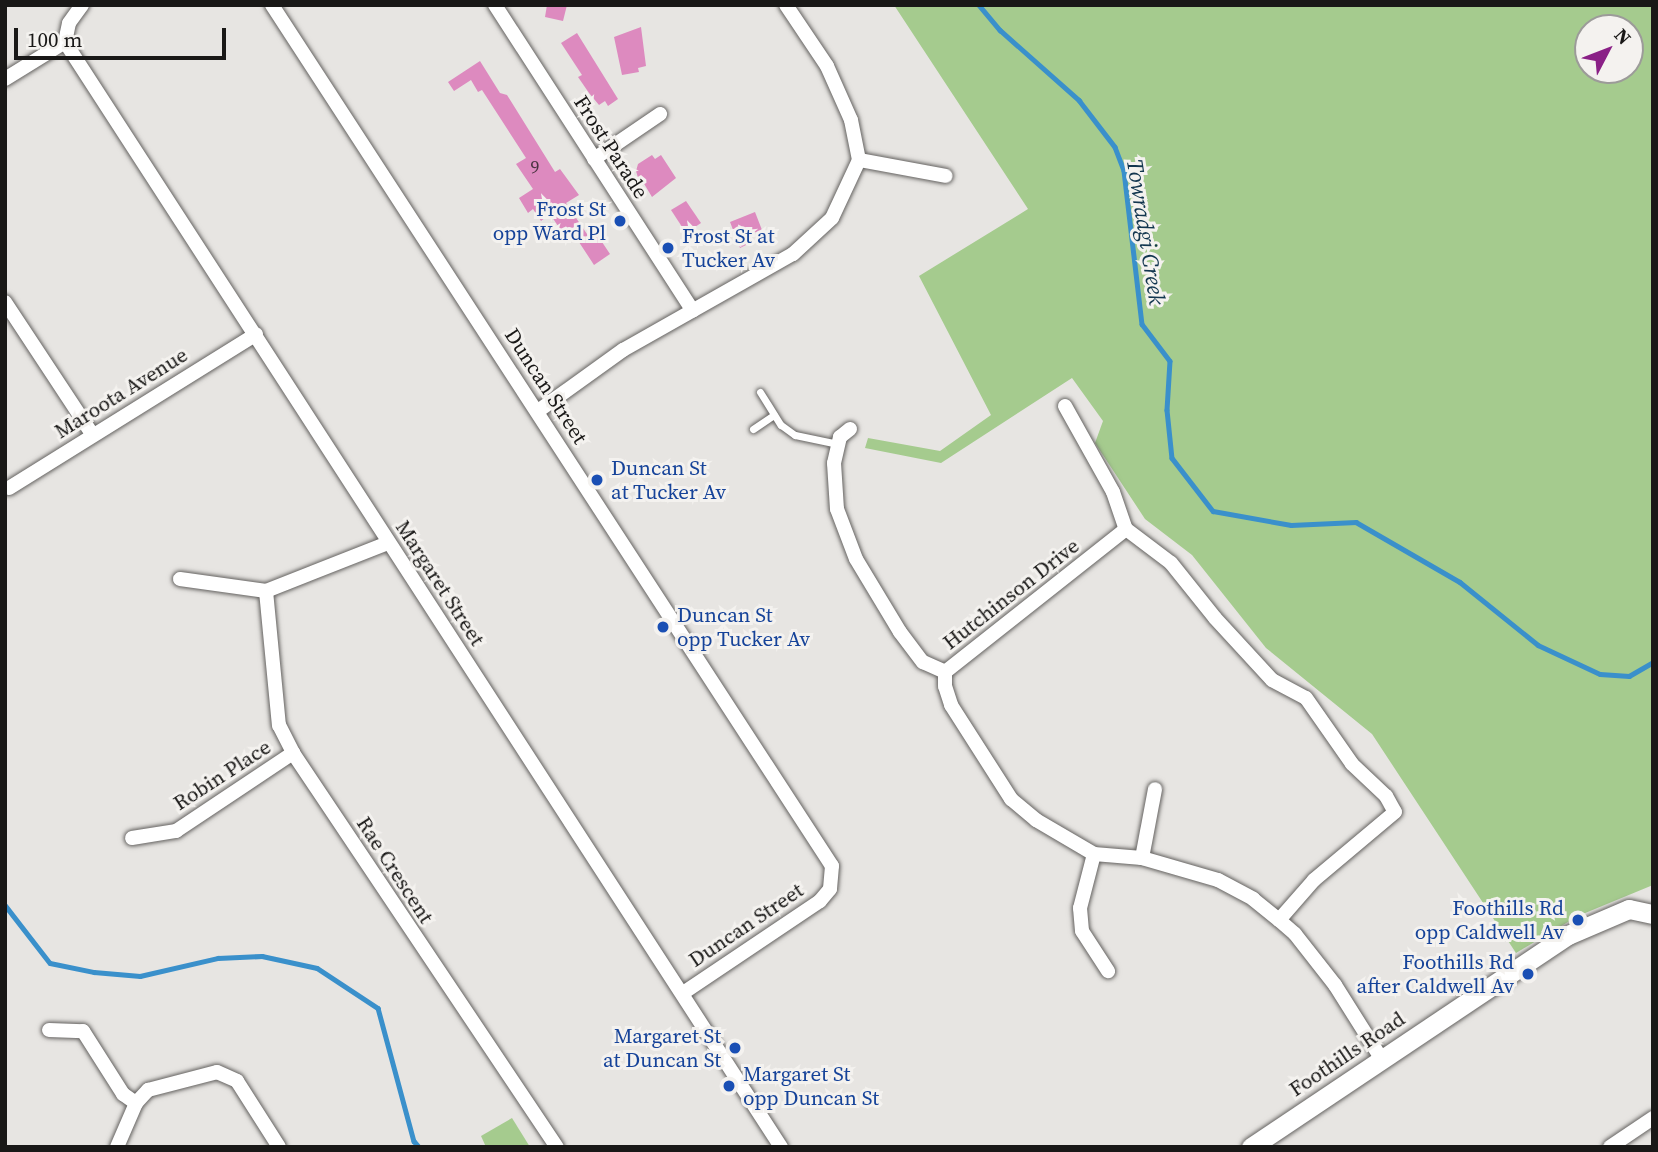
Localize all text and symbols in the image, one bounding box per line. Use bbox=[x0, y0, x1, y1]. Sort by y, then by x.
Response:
scale bar bbox=[18, 14, 229, 58]
north arrow bbox=[1574, 14, 1644, 84]
text: N bbox=[1609, 22, 1637, 50]
text: 100 m bbox=[27, 25, 82, 54]
street label: Frost Parade bbox=[568, 91, 654, 203]
house number: 9 bbox=[531, 156, 539, 178]
water label: Towradgi Creek bbox=[1121, 157, 1171, 307]
place label: Frost St opp Ward Pl bbox=[492, 196, 606, 246]
marker: Frost St opp Ward Pl bbox=[612, 213, 628, 229]
place label: Frost St at Tucker Av bbox=[682, 223, 775, 273]
marker: Frost St at Tucker Av bbox=[660, 240, 676, 256]
street label: Duncan Street bbox=[499, 324, 593, 448]
street label: Maroota Avenue bbox=[50, 342, 192, 444]
place label: Duncan St at Tucker Av bbox=[611, 455, 727, 505]
marker: Duncan St at Tucker Av bbox=[589, 472, 605, 488]
street label: Margaret Street bbox=[390, 516, 490, 650]
street label: Hutchinson Drive bbox=[938, 533, 1084, 655]
place label: Duncan St opp Tucker Av bbox=[677, 602, 811, 652]
marker: Duncan St opp Tucker Av bbox=[655, 619, 671, 635]
street label: Robin Place bbox=[169, 734, 275, 816]
street label: Rae Crescent bbox=[351, 812, 439, 928]
street label: Duncan Street bbox=[684, 877, 808, 973]
place label: Foothills Rd opp Caldwell Av bbox=[1415, 895, 1564, 945]
marker: Foothills Rd opp Caldwell Av bbox=[1570, 912, 1586, 928]
place label: Foothills Rd after Caldwell Av bbox=[1357, 949, 1514, 999]
marker: Foothills Rd after Caldwell Av bbox=[1520, 966, 1536, 982]
street label: Foothills Road bbox=[1284, 1006, 1410, 1102]
place label: Margaret St at Duncan St bbox=[603, 1023, 721, 1073]
marker: Margaret St at Duncan St bbox=[727, 1040, 743, 1056]
place label: Margaret St opp Duncan St bbox=[743, 1061, 879, 1111]
marker: Margaret St opp Duncan St bbox=[721, 1078, 737, 1094]

